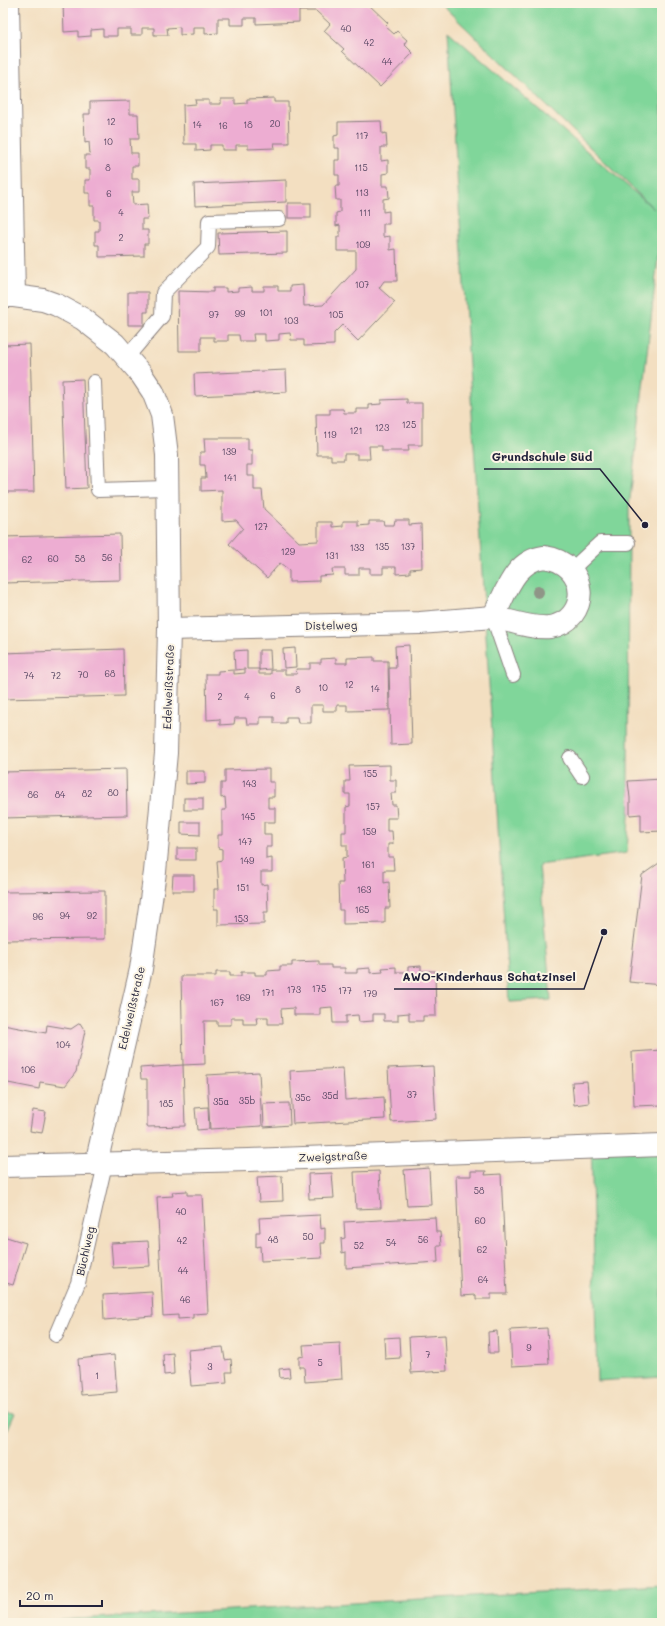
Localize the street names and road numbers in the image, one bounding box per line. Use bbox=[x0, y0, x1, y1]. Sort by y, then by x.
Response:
street label: Distelweg bbox=[305, 617, 357, 633]
street label: Edelweißstraße bbox=[159, 644, 177, 730]
street label: Edelweißstraße bbox=[114, 965, 148, 1051]
street label: Zweigstraße bbox=[298, 1147, 368, 1165]
street label: Büchlweg bbox=[72, 1225, 98, 1277]

